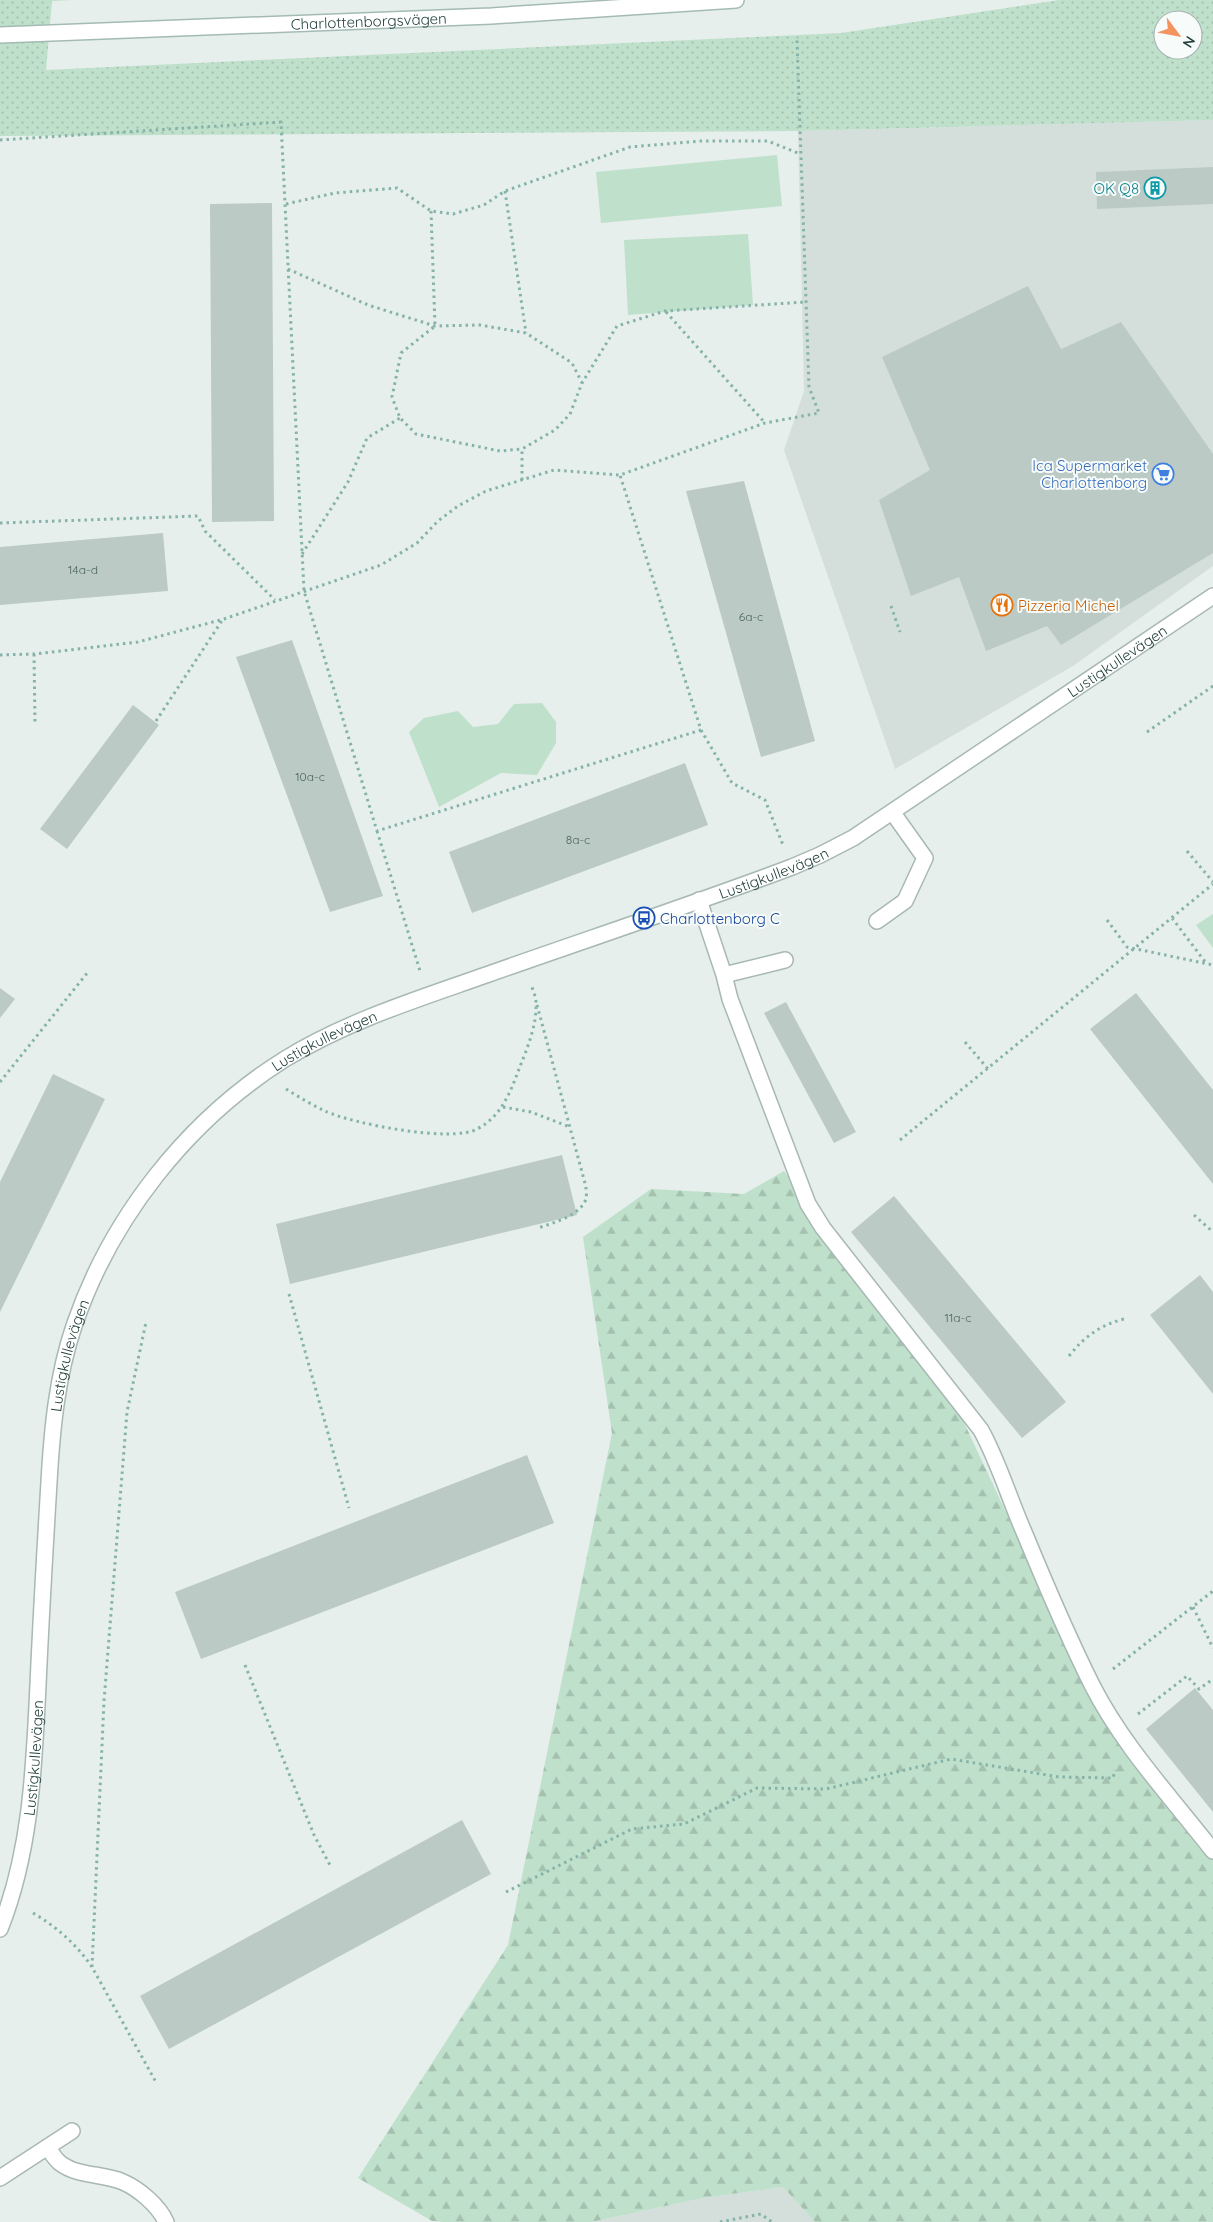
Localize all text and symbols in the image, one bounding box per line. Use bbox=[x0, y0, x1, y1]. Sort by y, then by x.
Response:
street label: Charlottenborgsvägen bbox=[290, 8, 447, 33]
north arrow bbox=[1153, 10, 1203, 60]
text: N bbox=[1179, 33, 1199, 51]
building icon: OK Q8 bbox=[1143, 176, 1167, 200]
place label: OK Q8 bbox=[1094, 179, 1139, 198]
place label: Ica Supermarket Charlottenborg bbox=[1032, 456, 1147, 492]
supermarket icon: Ica Supermarket Charlottenborg bbox=[1151, 462, 1175, 486]
house number: 14a-d bbox=[68, 562, 98, 577]
restaurant icon: Pizzeria Michel bbox=[990, 593, 1014, 617]
place label: Pizzeria Michel bbox=[1018, 596, 1119, 615]
house number: 6a-c bbox=[739, 609, 763, 624]
street label: Lustigkullevägen bbox=[1063, 620, 1170, 701]
house number: 10a-c bbox=[295, 769, 325, 784]
house number: 8a-c bbox=[566, 832, 590, 847]
street label: Lustigkullevägen bbox=[716, 843, 832, 903]
bus stop icon: Charlottenborg C bbox=[632, 906, 656, 930]
place label: Charlottenborg C bbox=[660, 909, 780, 928]
street label: Lustigkullevägen bbox=[267, 1006, 380, 1075]
street label: Lustigkullevägen bbox=[46, 1296, 93, 1413]
house number: 11a-c bbox=[944, 1310, 972, 1325]
street label: Lustigkullevägen bbox=[19, 1700, 47, 1817]

